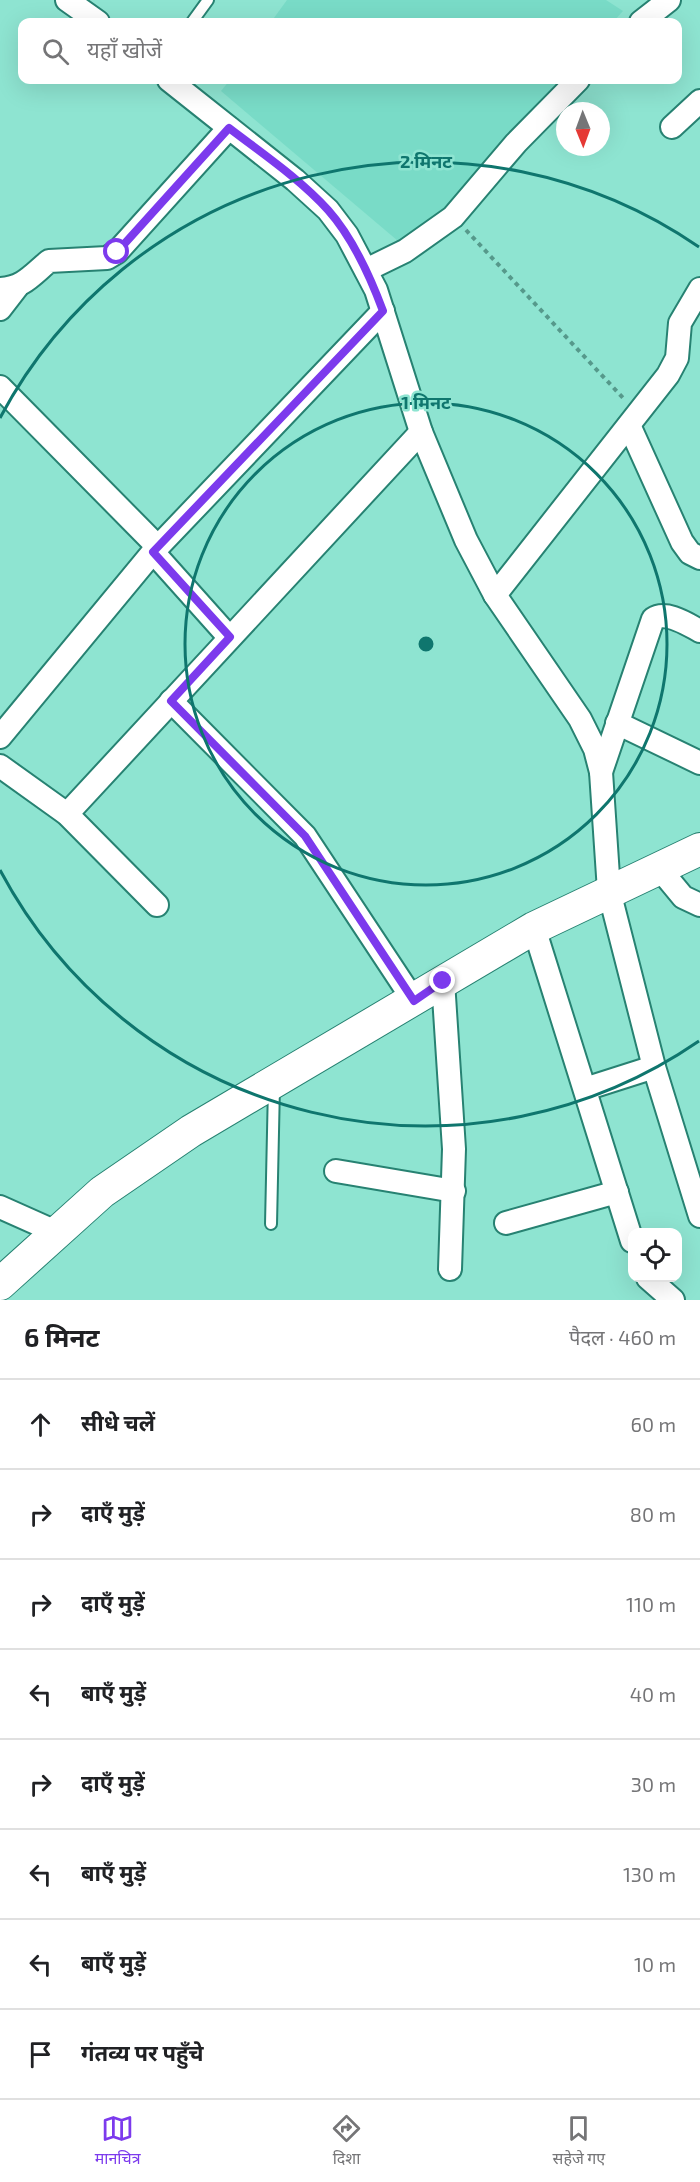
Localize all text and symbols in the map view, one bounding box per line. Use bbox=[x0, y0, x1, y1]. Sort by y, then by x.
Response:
search box bbox=[18, 18, 682, 84]
icon: search bbox=[39, 35, 72, 68]
text: यहाँ खोजें bbox=[87, 36, 162, 62]
north arrow bbox=[556, 102, 610, 156]
text: 2 मिनट bbox=[400, 150, 452, 172]
route start bbox=[103, 238, 129, 264]
text: 1 मिनट bbox=[401, 391, 451, 413]
centre of rings bbox=[416, 634, 436, 654]
route end bbox=[429, 967, 455, 993]
map controls bbox=[628, 1228, 682, 1282]
button: locate bbox=[628, 1228, 682, 1282]
text: 6 मिनट bbox=[24, 1321, 100, 1352]
text: पैदल · 460 m bbox=[569, 1325, 676, 1349]
icon: ahead bbox=[24, 1408, 57, 1441]
text: सीधे चलें bbox=[81, 1409, 155, 1435]
text: 60 m bbox=[631, 1412, 676, 1436]
icon: right bbox=[24, 1498, 57, 1531]
text: दाएँ मुड़ें bbox=[81, 1499, 145, 1525]
text: 80 m bbox=[630, 1502, 676, 1526]
icon: right bbox=[24, 1588, 57, 1621]
text: दाएँ मुड़ें bbox=[81, 1589, 145, 1615]
text: 110 m bbox=[626, 1592, 676, 1616]
icon: left bbox=[24, 1678, 57, 1711]
text: बाएँ मुड़ें bbox=[81, 1679, 146, 1705]
text: 40 m bbox=[630, 1682, 676, 1706]
icon: right bbox=[24, 1768, 57, 1801]
text: दाएँ मुड़ें bbox=[81, 1769, 145, 1795]
text: 30 m bbox=[631, 1772, 676, 1796]
icon: left bbox=[24, 1858, 57, 1891]
text: बाएँ मुड़ें bbox=[81, 1859, 146, 1885]
text: 130 m bbox=[623, 1862, 676, 1886]
icon: left bbox=[24, 1948, 57, 1981]
text: बाएँ मुड़ें bbox=[81, 1949, 146, 1975]
text: 10 m bbox=[634, 1952, 676, 1976]
icon: arrive bbox=[24, 2038, 57, 2071]
text: गंतव्य पर पहुँचे bbox=[81, 2039, 204, 2065]
tab: मानचित्र bbox=[95, 2112, 141, 2171]
tab: दिशा bbox=[330, 2112, 363, 2171]
tab: सहेजे गए bbox=[553, 2112, 605, 2171]

